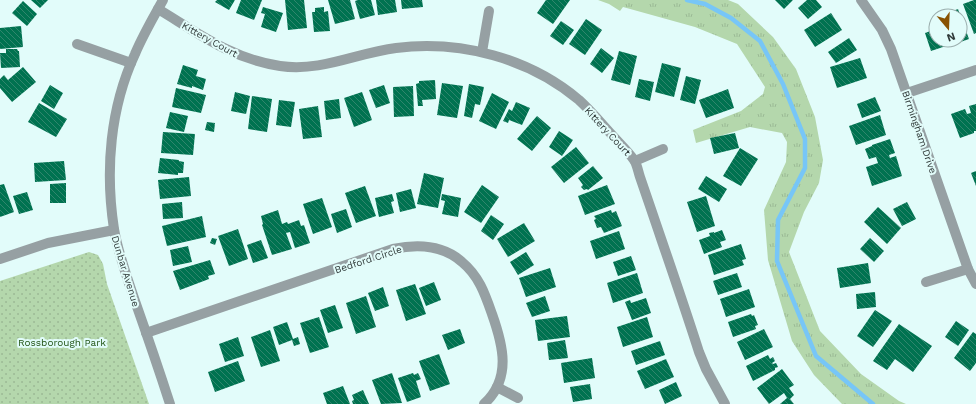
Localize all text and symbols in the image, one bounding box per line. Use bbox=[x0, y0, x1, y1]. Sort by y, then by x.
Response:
north arrow bbox=[928, 8, 968, 48]
street label: Kittery Court bbox=[180, 20, 240, 60]
text: N bbox=[945, 30, 957, 44]
street label: Birmingham Drive bbox=[900, 89, 939, 175]
street label: Kittery Court bbox=[582, 105, 633, 158]
street label: Dunbar Avenue bbox=[109, 234, 142, 308]
street label: Bedford Circle bbox=[333, 243, 403, 275]
park label: Rossborough Park bbox=[18, 337, 106, 348]

